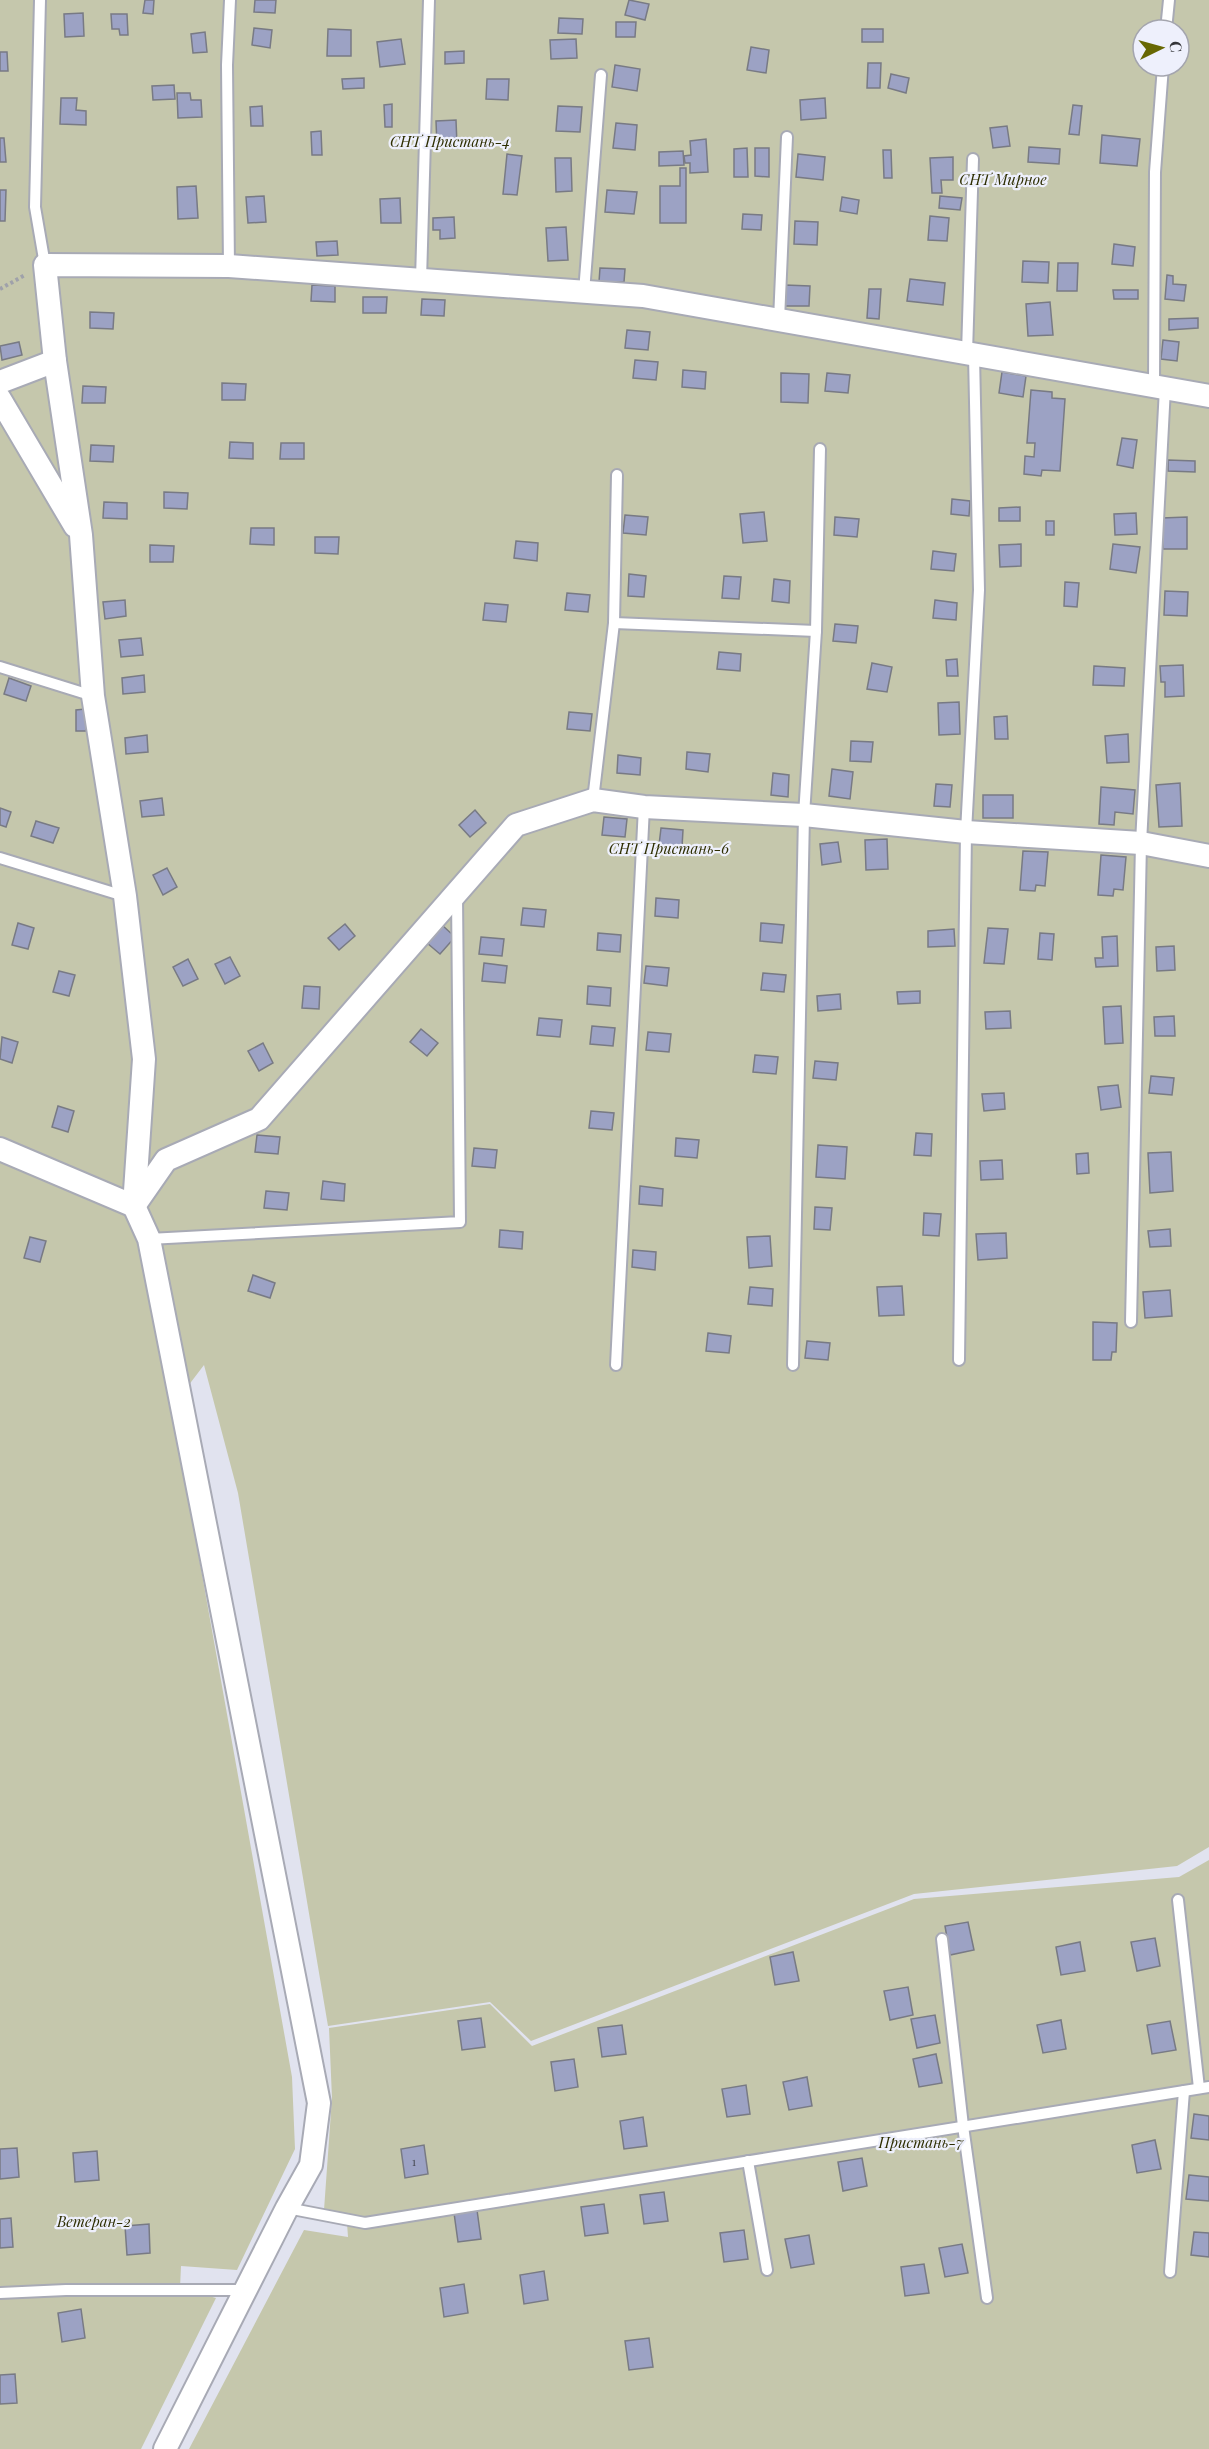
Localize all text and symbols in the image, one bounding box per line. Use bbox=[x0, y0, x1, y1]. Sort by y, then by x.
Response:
north arrow bbox=[1131, 18, 1191, 78]
text: С bbox=[1165, 40, 1187, 53]
park label: СНТ Пристань-4 bbox=[390, 131, 510, 151]
park label: СНТ Мирное bbox=[959, 169, 1047, 189]
park label: СНТ Пристань-6 bbox=[609, 838, 729, 858]
park label: Пристань-7 bbox=[878, 2132, 965, 2152]
house number: 1 bbox=[412, 2153, 417, 2169]
park label: Ветеран-2 bbox=[56, 2211, 131, 2231]

